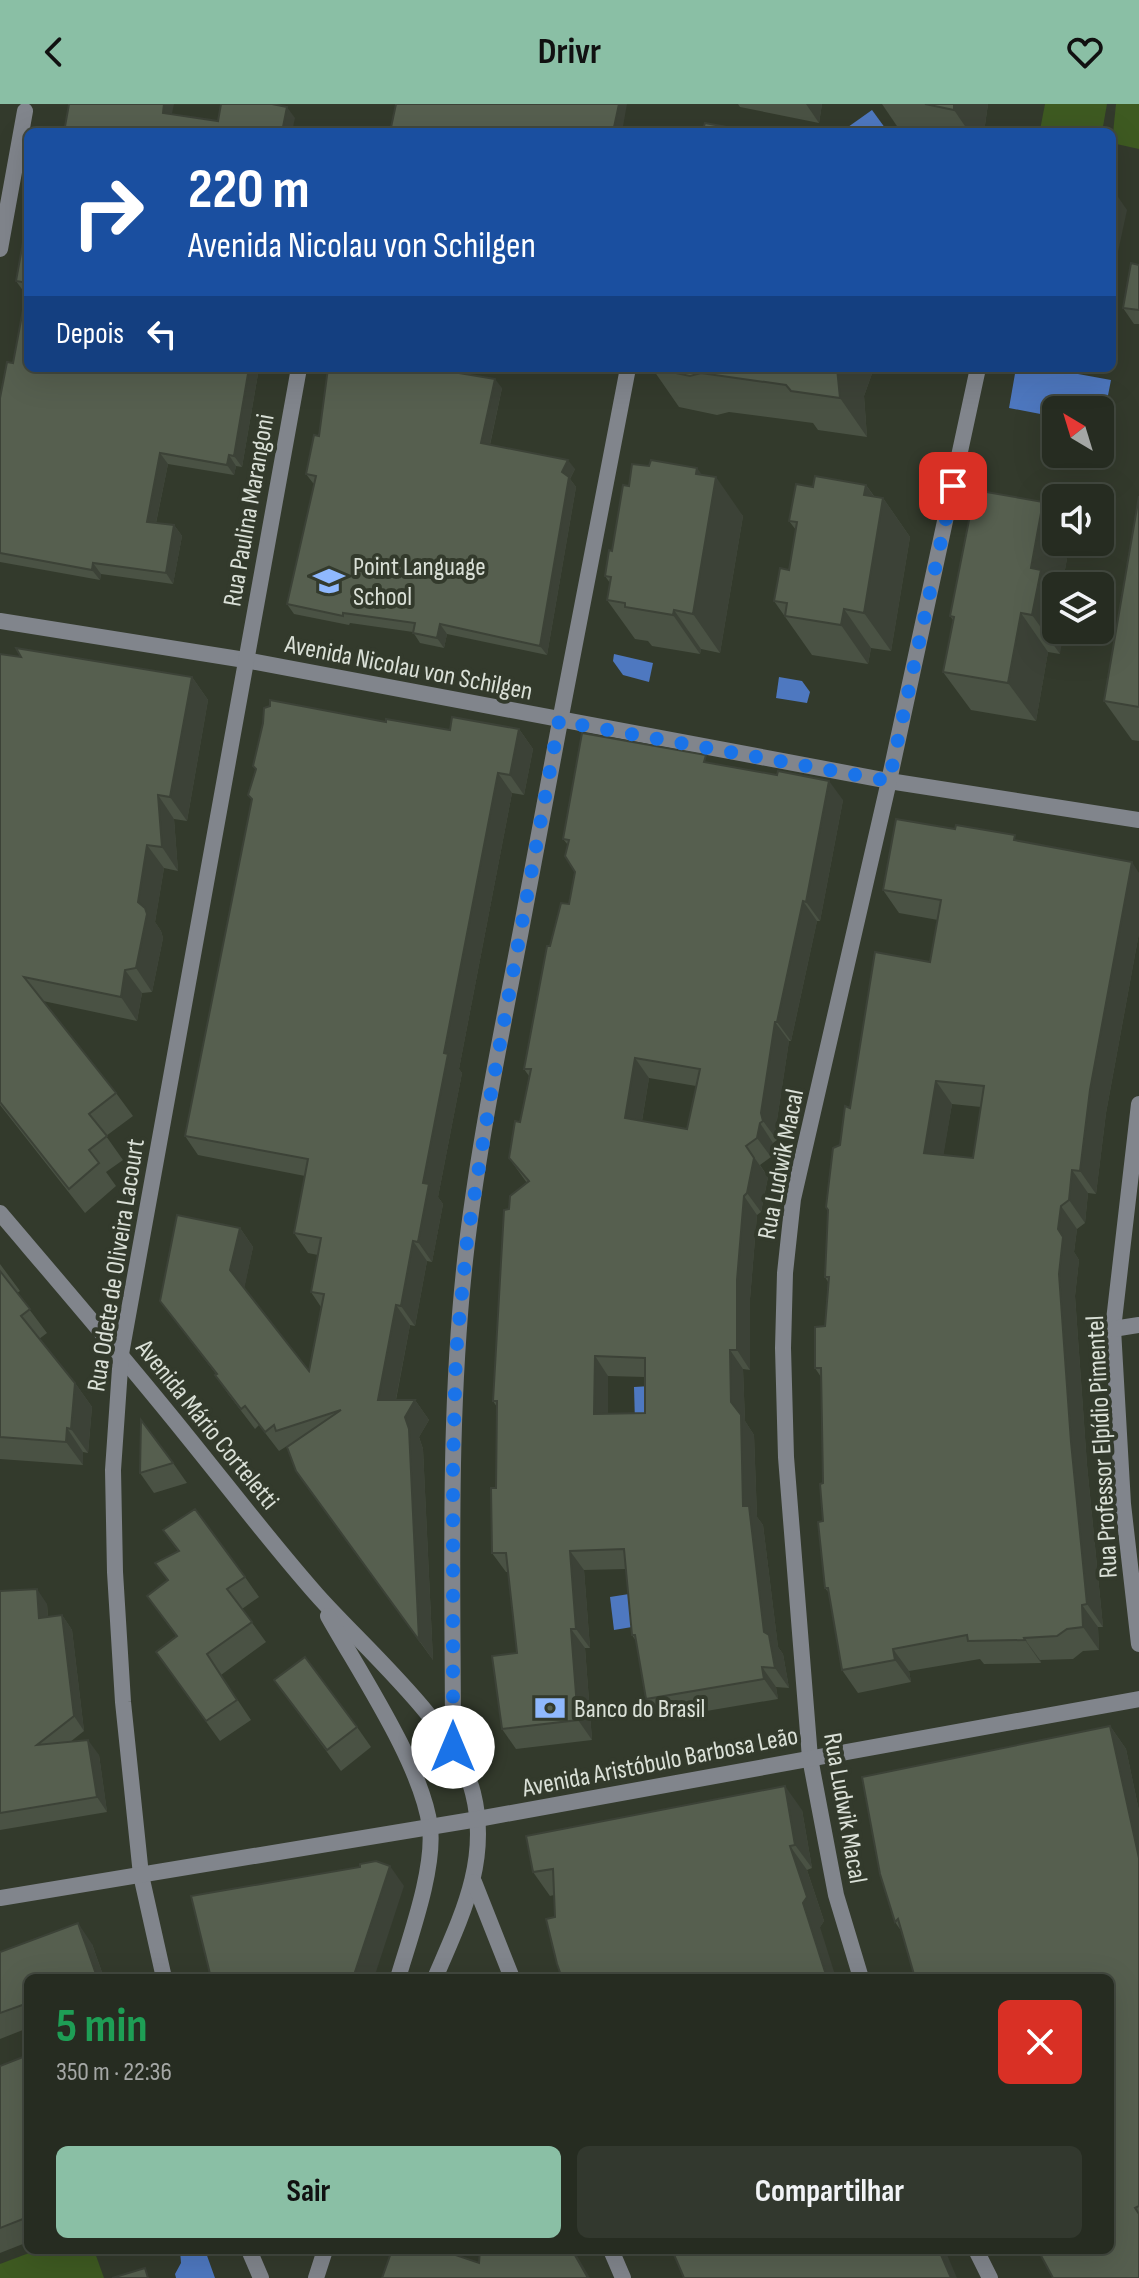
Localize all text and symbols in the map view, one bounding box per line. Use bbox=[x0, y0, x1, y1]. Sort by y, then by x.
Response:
icon: back bbox=[32, 30, 76, 74]
icon: heart bbox=[1063, 30, 1107, 74]
text: Drivr bbox=[538, 31, 601, 74]
text: 220 m bbox=[188, 157, 310, 224]
icon: right bbox=[56, 160, 160, 264]
text: Avenida Nicolau von Schilgen bbox=[188, 225, 536, 268]
icon: left bbox=[140, 312, 184, 356]
text: Depois bbox=[56, 316, 124, 352]
north arrow bbox=[1042, 396, 1114, 468]
map controls bbox=[1042, 396, 1114, 644]
street label: Rua Paulina Marangoni bbox=[217, 412, 282, 609]
pin bbox=[919, 452, 987, 520]
icon: arrive bbox=[931, 464, 975, 508]
button: sound bbox=[1042, 484, 1114, 556]
place label: Point Language School bbox=[353, 552, 486, 613]
school or university icon: Point Language School bbox=[312, 564, 346, 598]
button: layers bbox=[1042, 572, 1114, 644]
street label: Avenida Nicolau von Schilgen bbox=[281, 629, 535, 708]
street label: Rua Ludwik Macal bbox=[752, 1087, 811, 1242]
street label: Rua Odete de Oliveira Lacourt bbox=[81, 1137, 152, 1394]
street label: Rua Professor Elpídio Pimentel bbox=[1080, 1315, 1125, 1579]
street label: Avenida Mário Corteletti bbox=[128, 1333, 285, 1516]
bank icon: Banco do Brasil bbox=[533, 1691, 567, 1725]
place label: Banco do Brasil bbox=[574, 1694, 705, 1725]
position arrow bbox=[411, 1705, 495, 1789]
street label: Avenida Aristóbulo Barbosa Leão bbox=[519, 1721, 801, 1805]
street label: Rua Ludwik Macal bbox=[816, 1731, 873, 1886]
text: 5 min bbox=[56, 1998, 148, 2055]
button: close bbox=[998, 2000, 1082, 2084]
text: 350 m · 22:36 bbox=[56, 2057, 172, 2088]
button: Sair bbox=[56, 2146, 561, 2238]
button: Compartilhar bbox=[577, 2146, 1082, 2238]

